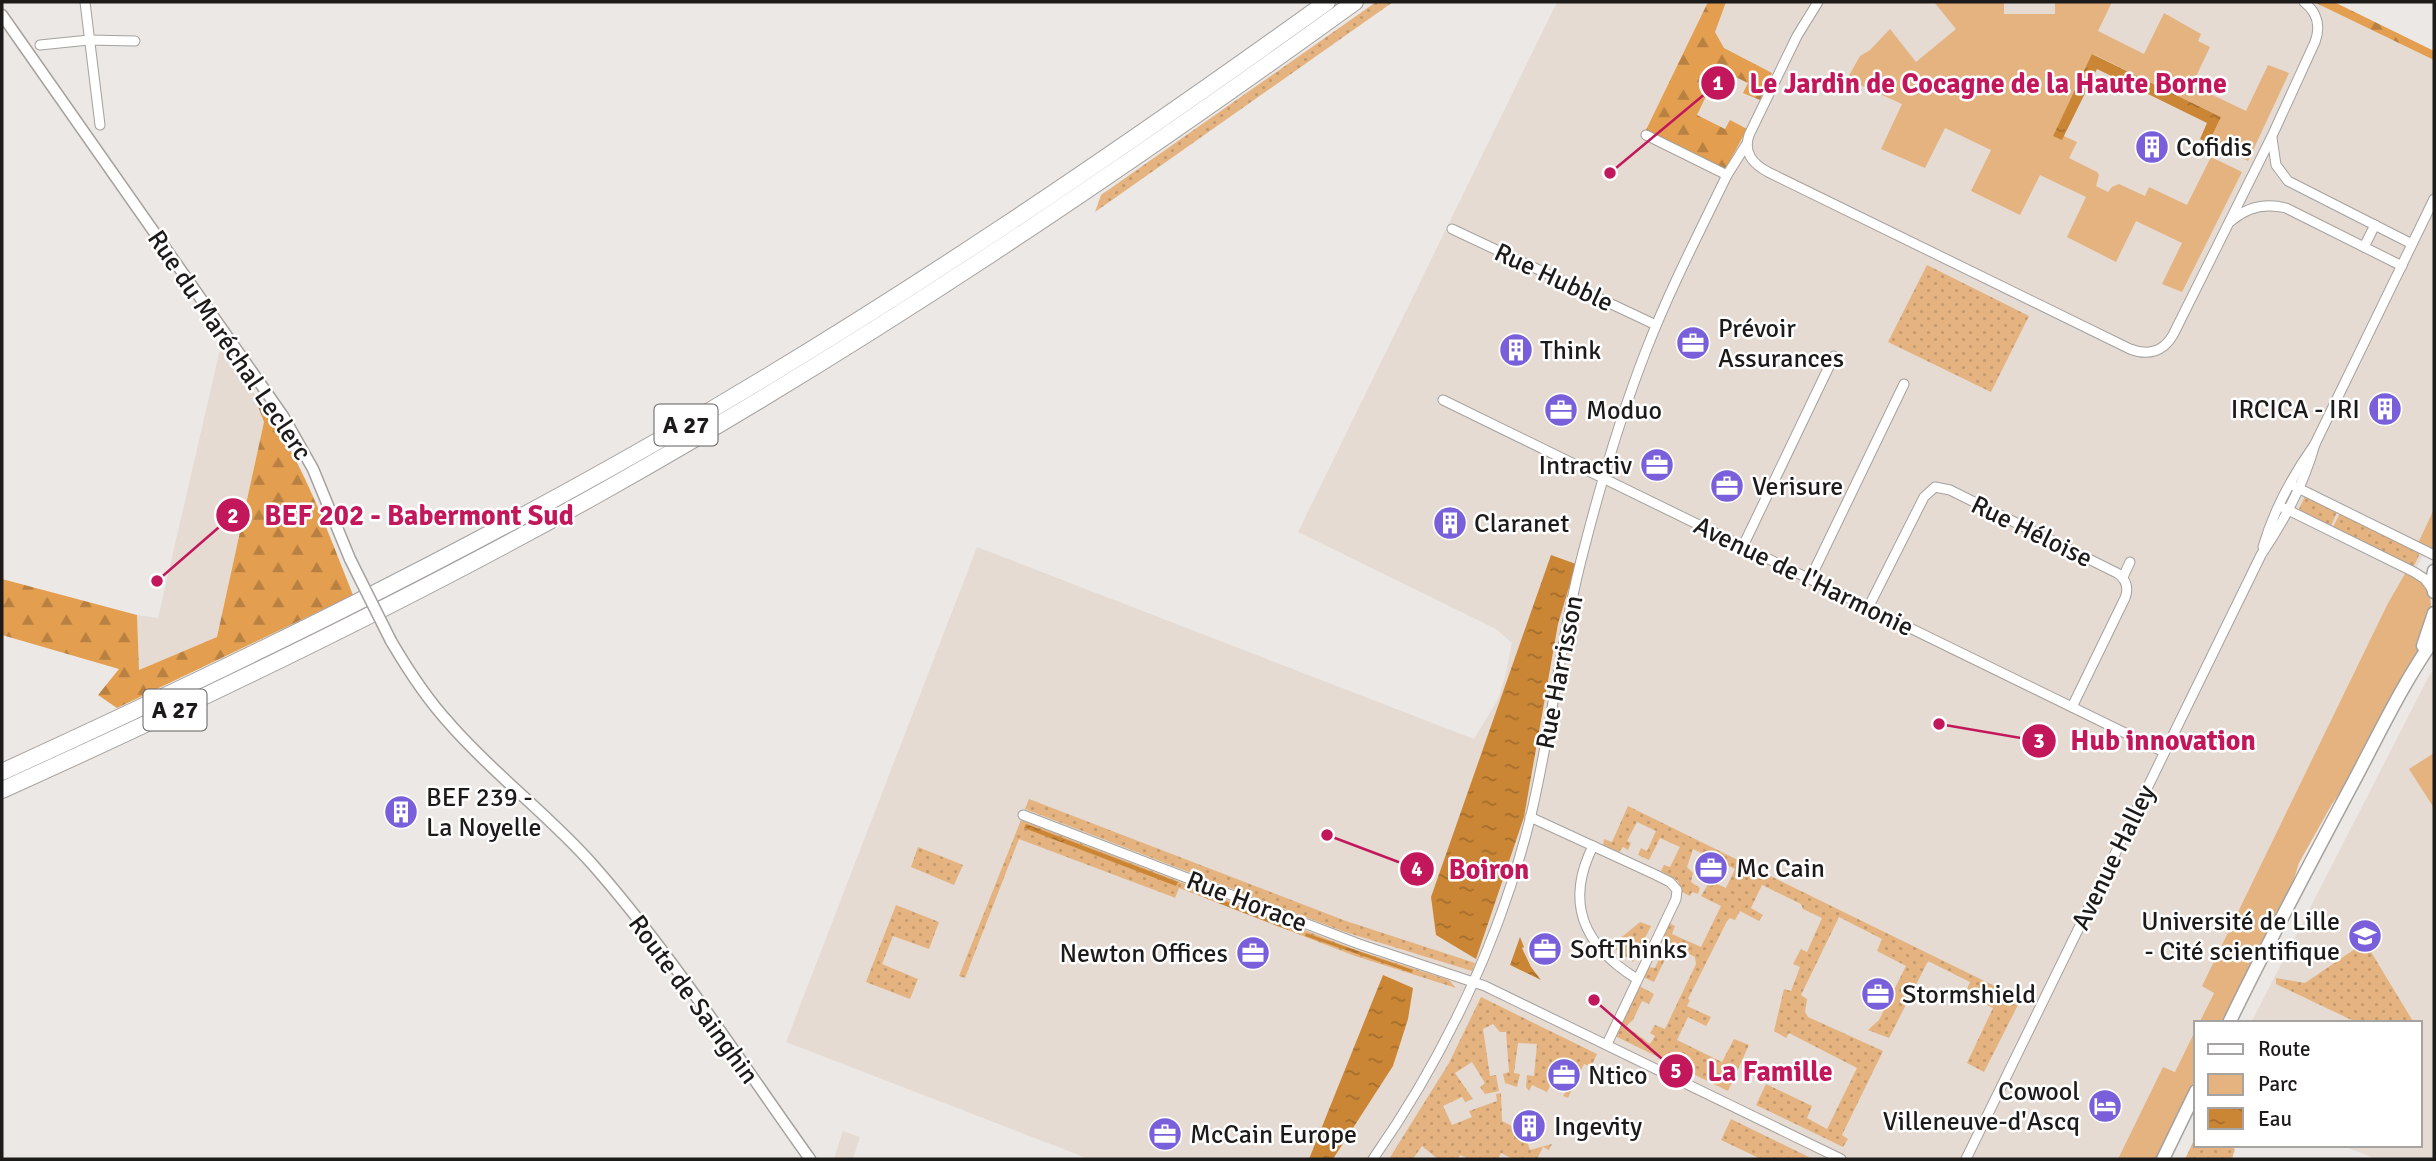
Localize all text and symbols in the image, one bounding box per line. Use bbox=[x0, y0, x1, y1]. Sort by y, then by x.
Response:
callout: Le Jardin de Cocagne de la Haute Borne bbox=[1700, 58, 2241, 107]
text: Le Jardin de Cocagne de la Haute Borne bbox=[1749, 67, 2227, 101]
text: 1 bbox=[1712, 70, 1724, 96]
building icon: Cofidis bbox=[2133, 128, 2171, 166]
place label: Cofidis bbox=[2176, 132, 2252, 164]
street label: Rue du Maréchal Leclerc bbox=[140, 224, 318, 467]
street label: Rue Hubble bbox=[1489, 236, 1618, 319]
place label: Prévoir Assurances bbox=[1718, 313, 1844, 375]
office icon: Prévoir Assurances bbox=[1674, 324, 1712, 362]
building icon: Think bbox=[1497, 331, 1535, 369]
place label: Think bbox=[1540, 335, 1601, 367]
building icon: IRCICA - IRI bbox=[2366, 390, 2404, 428]
office icon: Moduo bbox=[1542, 391, 1580, 429]
place label: IRCICA - IRI bbox=[2231, 394, 2360, 426]
place label: Moduo bbox=[1586, 395, 1662, 427]
road number: A 27 bbox=[654, 404, 718, 446]
office icon: Intractiv bbox=[1638, 446, 1676, 484]
place label: Intractiv bbox=[1538, 450, 1632, 482]
office icon: Verisure bbox=[1708, 467, 1746, 505]
place label: Verisure bbox=[1752, 471, 1843, 503]
street label: Rue Héloise bbox=[1966, 489, 2097, 575]
callout: BEF 202 - Babermont Sud bbox=[215, 491, 588, 540]
text: BEF 202 - Babermont Sud bbox=[264, 499, 574, 533]
text: 2 bbox=[227, 503, 239, 529]
building icon: Claranet bbox=[1431, 504, 1469, 542]
place label: Claranet bbox=[1474, 508, 1569, 540]
street label: Avenue de l'Harmonie bbox=[1688, 510, 1919, 644]
street label: Rue Harrisson bbox=[1529, 593, 1591, 752]
road number: A 27 bbox=[144, 690, 206, 730]
callout: Hub innovation bbox=[2021, 716, 2270, 765]
text: Hub innovation bbox=[2070, 724, 2256, 758]
text: 3 bbox=[2033, 728, 2045, 754]
street label: Avenue Halley bbox=[2065, 780, 2163, 935]
place label: BEF 239 - La Noyelle bbox=[426, 782, 542, 844]
building icon: BEF 239 - La Noyelle bbox=[382, 793, 420, 831]
callout: Boiron bbox=[1399, 844, 1543, 893]
office icon: Mc Cain bbox=[1692, 849, 1730, 887]
text: Boiron bbox=[1449, 853, 1529, 887]
place label: Mc Cain bbox=[1736, 853, 1825, 885]
text: 4 bbox=[1411, 856, 1423, 882]
street label: Rue Horace bbox=[1182, 864, 1311, 940]
place label: Université de Lille ‐ Cité scientifique bbox=[2141, 906, 2340, 968]
street label: Route de Sainghin bbox=[621, 909, 765, 1090]
school or university icon: Université de Lille ‐ Cité scientifique bbox=[2346, 917, 2384, 955]
office icon: SoftThinks bbox=[1526, 930, 1564, 968]
office icon: Newton Offices bbox=[1234, 934, 1272, 972]
place label: SoftThinks bbox=[1570, 934, 1687, 966]
place label: Newton Offices bbox=[1059, 938, 1228, 970]
office icon: Stormshield bbox=[1859, 975, 1897, 1013]
place label: Stormshield bbox=[1902, 979, 2036, 1011]
legend bbox=[2194, 1021, 2422, 1147]
text: Route bbox=[2258, 1036, 2310, 1062]
callout: La Famille bbox=[1659, 1047, 1847, 1096]
text: La Famille bbox=[1707, 1055, 1833, 1089]
office icon: Ntico bbox=[1545, 1056, 1583, 1094]
text: 5 bbox=[1670, 1058, 1682, 1084]
place label: Ntico bbox=[1588, 1060, 1648, 1092]
text: Parc bbox=[2258, 1071, 2297, 1097]
place label: Cowool Villeneuve-d'Ascq bbox=[1883, 1076, 2080, 1138]
hotel icon: Cowool Villeneuve-d'Ascq bbox=[2086, 1087, 2124, 1125]
text: Eau bbox=[2258, 1106, 2292, 1132]
building icon: Ingevity bbox=[1510, 1107, 1548, 1145]
place label: Ingevity bbox=[1554, 1111, 1642, 1143]
office icon: McCain Europe bbox=[1146, 1115, 1184, 1153]
place label: McCain Europe bbox=[1190, 1119, 1357, 1151]

